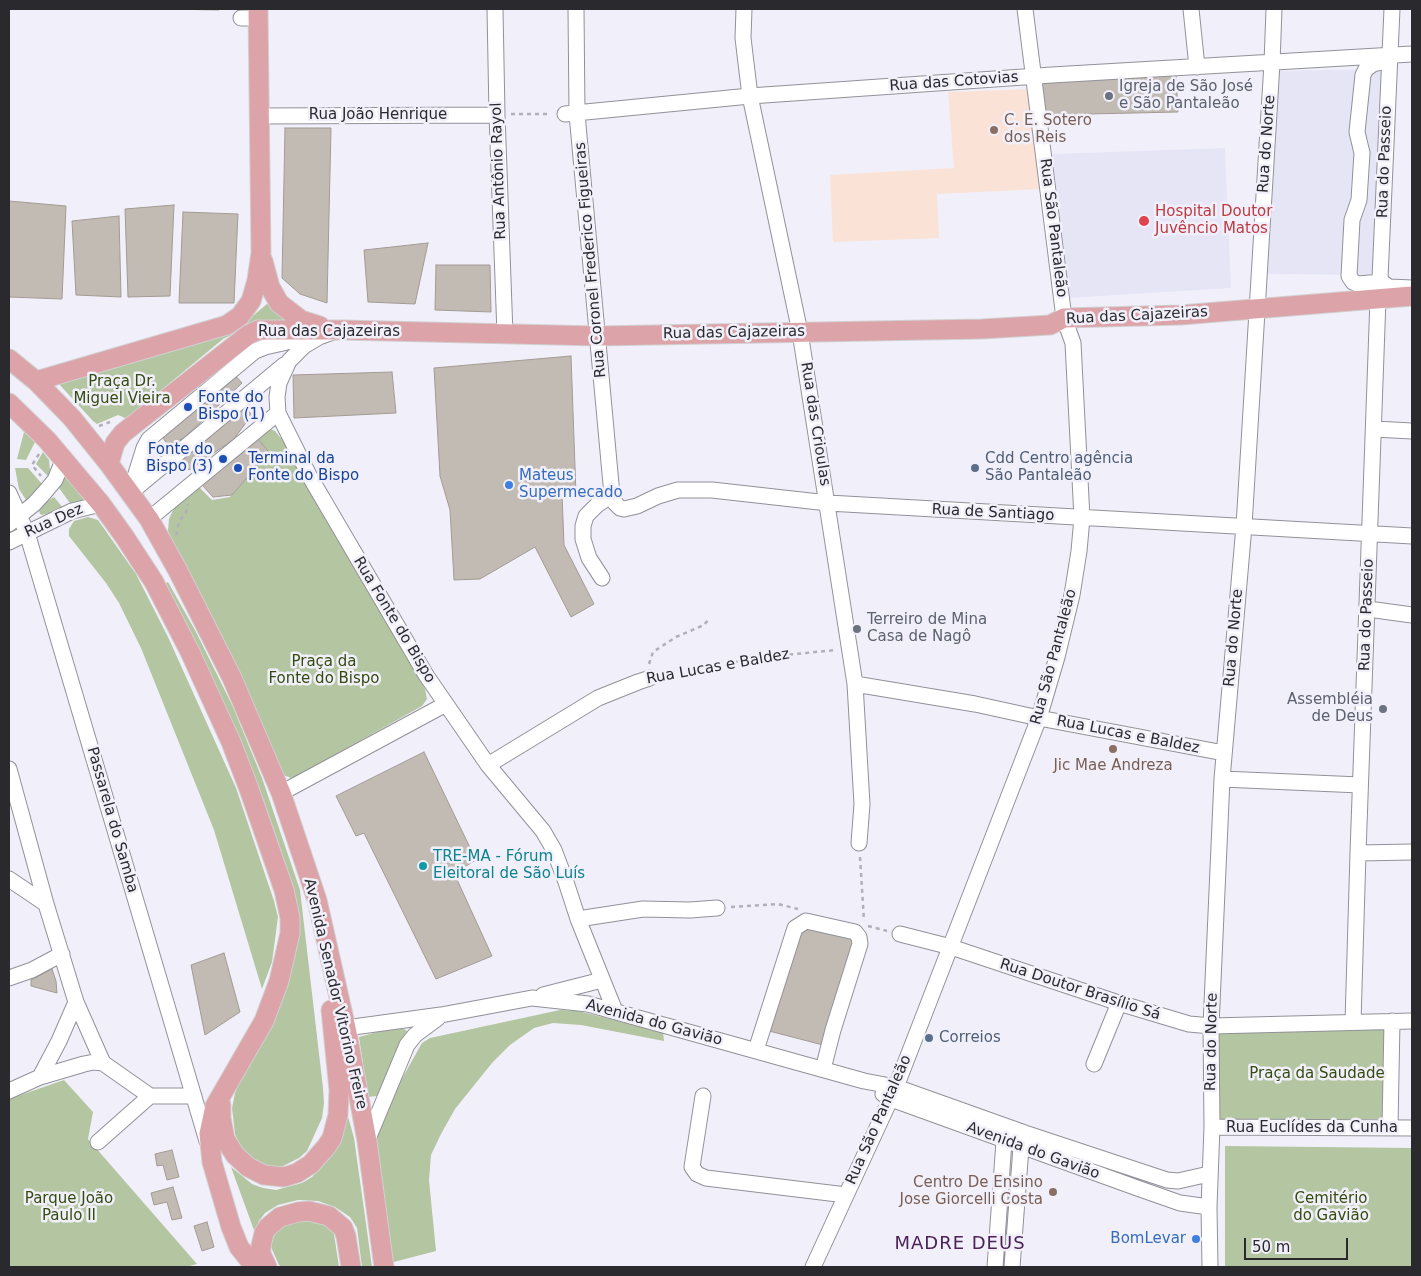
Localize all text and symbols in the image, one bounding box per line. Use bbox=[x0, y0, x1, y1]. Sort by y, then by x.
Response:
street label: Rua das Cotovias bbox=[889, 69, 1019, 95]
place label: Igreja de São José e São Pantaleão bbox=[1119, 78, 1253, 113]
marker: Igreja de São José e São Pantaleão bbox=[1103, 90, 1115, 102]
street label: Rua do Norte bbox=[1255, 94, 1279, 194]
street label: Rua Antônio Rayol bbox=[488, 102, 510, 240]
street label: Rua do Passeio bbox=[1374, 105, 1396, 219]
street label: Rua João Henrique bbox=[309, 106, 447, 124]
place label: C. E. Sotero dos Reis bbox=[1004, 112, 1092, 147]
marker: C. E. Sotero dos Reis bbox=[988, 124, 1000, 136]
street label: Rua Coronel Frederico Figueiras bbox=[572, 141, 610, 379]
street label: Rua São Pantaleão bbox=[1036, 158, 1070, 298]
place label: Hospital Doutor Juvêncio Matos bbox=[1155, 203, 1272, 238]
marker: Hospital Doutor Juvêncio Matos bbox=[1137, 214, 1151, 228]
street label: Rua das Cajazeiras bbox=[1066, 303, 1208, 329]
street label: Rua das Cajazeiras bbox=[258, 323, 400, 341]
street label: Rua das Cajazeiras bbox=[663, 323, 805, 343]
street label: Rua das Crioulas bbox=[796, 361, 834, 487]
park label: Praça Dr. Miguel Vieira bbox=[73, 373, 171, 408]
place label: Fonte do Bispo (1) bbox=[198, 389, 265, 424]
marker: Fonte do Bispo (1) bbox=[182, 401, 194, 413]
place label: Fonte do Bispo (3) bbox=[146, 441, 213, 476]
place label: Terminal da Fonte do Bispo bbox=[248, 450, 359, 485]
place label: Cdd Centro agência São Pantaleão bbox=[985, 450, 1133, 485]
marker: Fonte do Bispo (3) bbox=[217, 453, 229, 465]
marker: Terminal da Fonte do Bispo bbox=[232, 462, 244, 474]
marker: Cdd Centro agência São Pantaleão bbox=[969, 462, 981, 474]
place label: Mateus Supermecado bbox=[519, 467, 623, 502]
marker: Mateus Supermecado bbox=[503, 479, 515, 491]
street label: Rua Dez bbox=[22, 500, 86, 542]
street label: Rua de Santiago bbox=[931, 501, 1055, 525]
street label: Rua Fonte do Bispo bbox=[349, 554, 439, 686]
street label: Rua do Passeio bbox=[1356, 558, 1378, 672]
street label: Rua São Pantaleão bbox=[1027, 587, 1081, 727]
street label: Rua do Norte bbox=[1221, 588, 1247, 688]
place label: Terreiro de Mina Casa de Nagô bbox=[867, 611, 987, 646]
marker: Terreiro de Mina Casa de Nagô bbox=[851, 623, 863, 635]
street label: Rua Lucas e Baldez bbox=[645, 646, 791, 688]
park label: Praça da Fonte do Bispo bbox=[268, 653, 380, 688]
place label: Assembléia de Deus bbox=[1287, 691, 1373, 726]
marker: Assembléia de Deus bbox=[1377, 703, 1389, 715]
street label: Rua Lucas e Baldez bbox=[1055, 712, 1201, 758]
marker: Jic Mae Andreza bbox=[1107, 743, 1119, 755]
street label: Passarela do Samba bbox=[83, 745, 141, 895]
place label: Jic Mae Andreza bbox=[1053, 757, 1173, 775]
place label: TRE-MA - Fórum Eleitoral de São Luís bbox=[433, 848, 585, 883]
marker: TRE-MA - Fórum Eleitoral de São Luís bbox=[417, 860, 429, 872]
street label: Avenida Senador Vitorino Freire bbox=[300, 877, 370, 1111]
street label: Rua Doutor Brasílio Sá bbox=[997, 955, 1163, 1025]
street label: Rua do Norte bbox=[1202, 993, 1222, 1091]
street label: Avenida do Gavião bbox=[584, 996, 724, 1050]
place label: Correios bbox=[939, 1029, 1001, 1047]
marker: Correios bbox=[923, 1032, 935, 1044]
street label: Rua São Pantaleão bbox=[842, 1052, 916, 1188]
park label: Praça da Saudade bbox=[1249, 1065, 1385, 1083]
street label: Avenida do Gavião bbox=[964, 1119, 1102, 1183]
street label: Rua Euclídes da Cunha bbox=[1226, 1119, 1398, 1137]
place label: Centro De Ensino Jose Giorcelli Costa bbox=[899, 1174, 1043, 1209]
marker: Centro De Ensino Jose Giorcelli Costa bbox=[1047, 1186, 1059, 1198]
park label: Parque João Paulo II bbox=[25, 1190, 113, 1225]
park label: Cemitério do Gavião bbox=[1293, 1190, 1369, 1225]
scale bar bbox=[1246, 1228, 1350, 1260]
place label: BomLevar bbox=[1110, 1230, 1186, 1248]
district label: MADRE DEUS bbox=[893, 1233, 1027, 1255]
marker: BomLevar bbox=[1190, 1233, 1202, 1245]
text: 50 m bbox=[1252, 1238, 1290, 1256]

